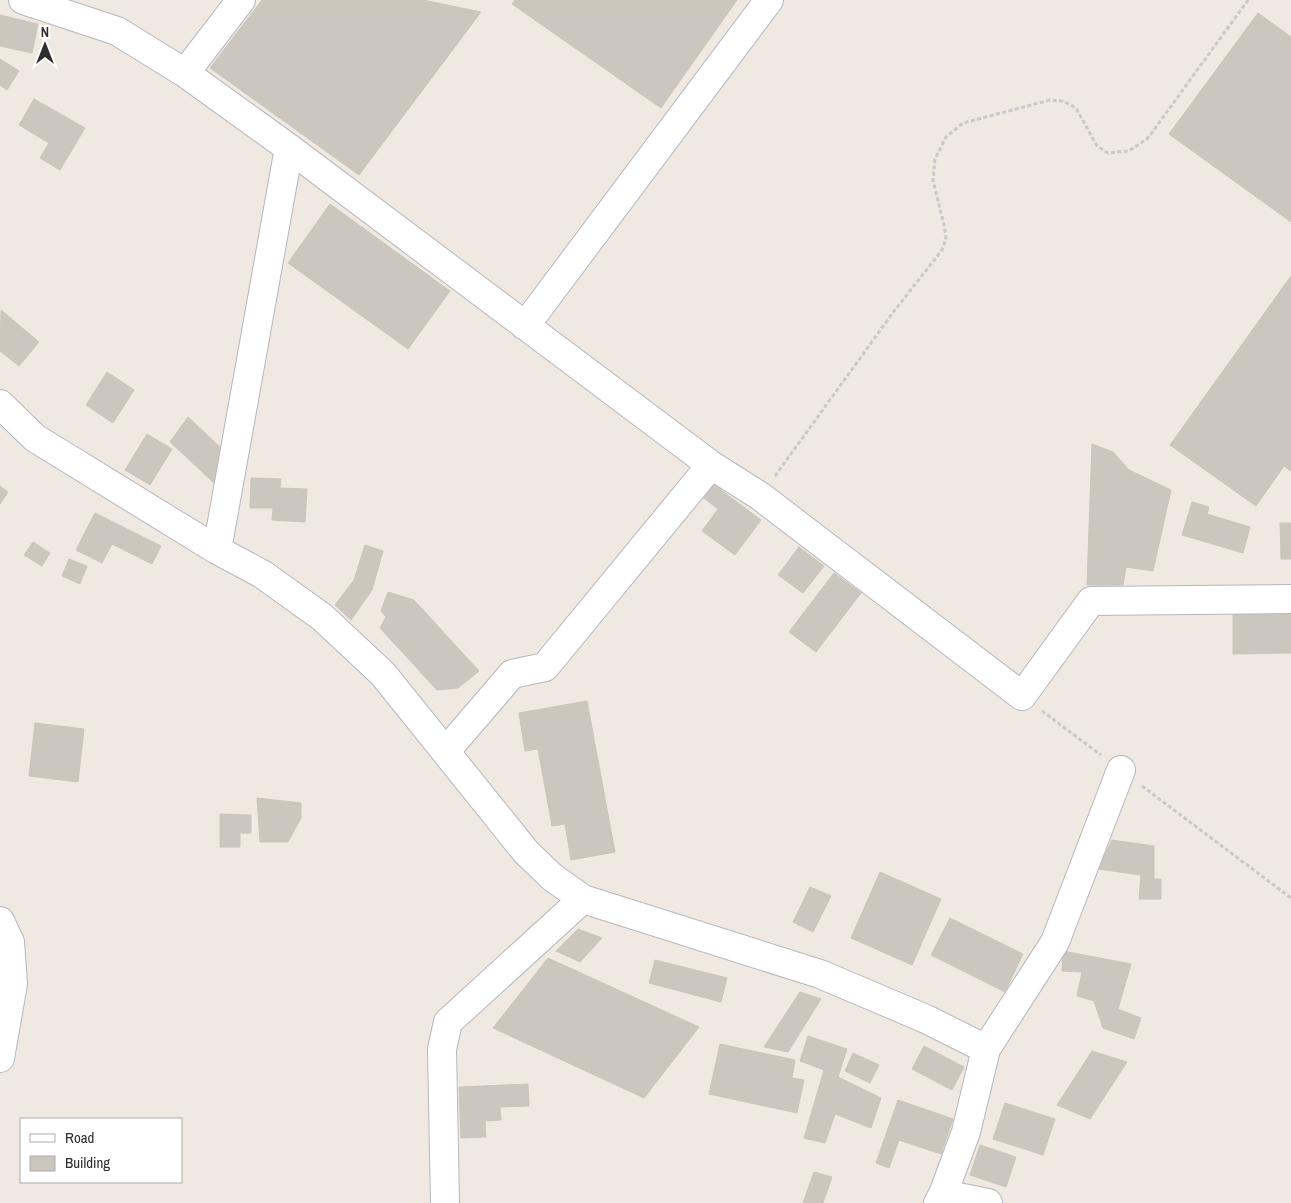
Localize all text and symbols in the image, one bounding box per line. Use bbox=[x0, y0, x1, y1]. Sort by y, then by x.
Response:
north arrow bbox=[20, 20, 70, 70]
text: N bbox=[41, 23, 49, 41]
legend bbox=[20, 1118, 182, 1183]
text: Road bbox=[65, 1127, 94, 1148]
text: Building bbox=[65, 1152, 110, 1173]

